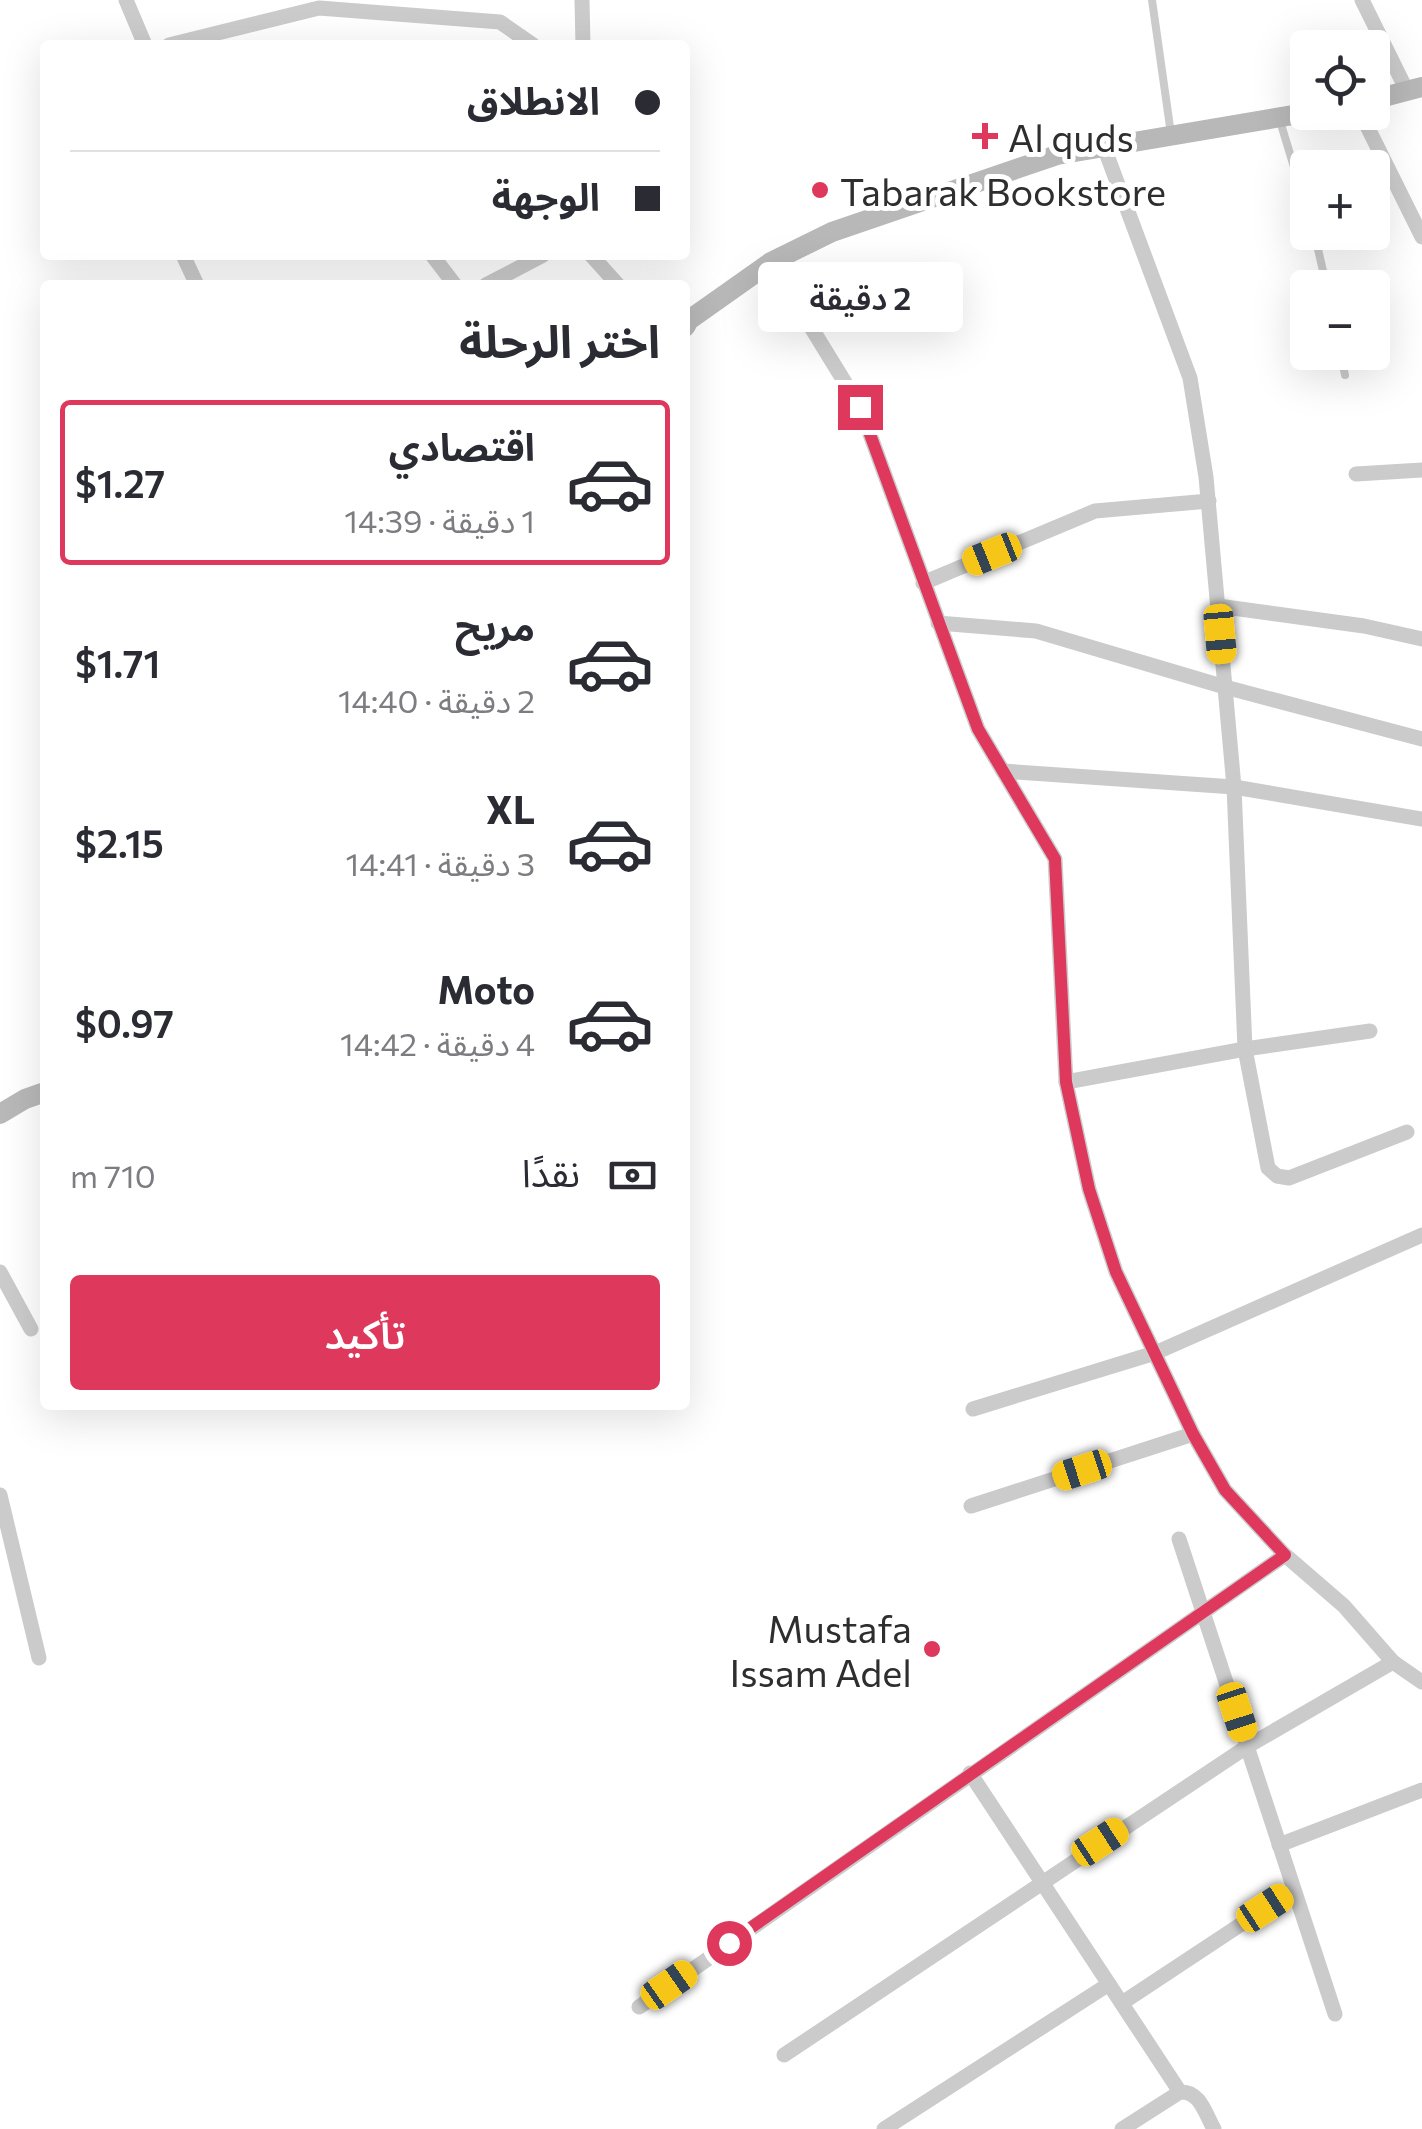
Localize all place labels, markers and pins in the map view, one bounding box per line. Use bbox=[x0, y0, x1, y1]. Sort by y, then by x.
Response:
place label: Al quds bbox=[1008, 113, 1134, 160]
marker: Al quds bbox=[972, 123, 998, 149]
place label: Tabarak Bookstore bbox=[840, 167, 1166, 214]
marker: Tabarak Bookstore bbox=[809, 179, 831, 201]
place label: Mustafa Issam Adel bbox=[730, 1604, 912, 1695]
marker: Mustafa Issam Adel bbox=[921, 1638, 943, 1660]

